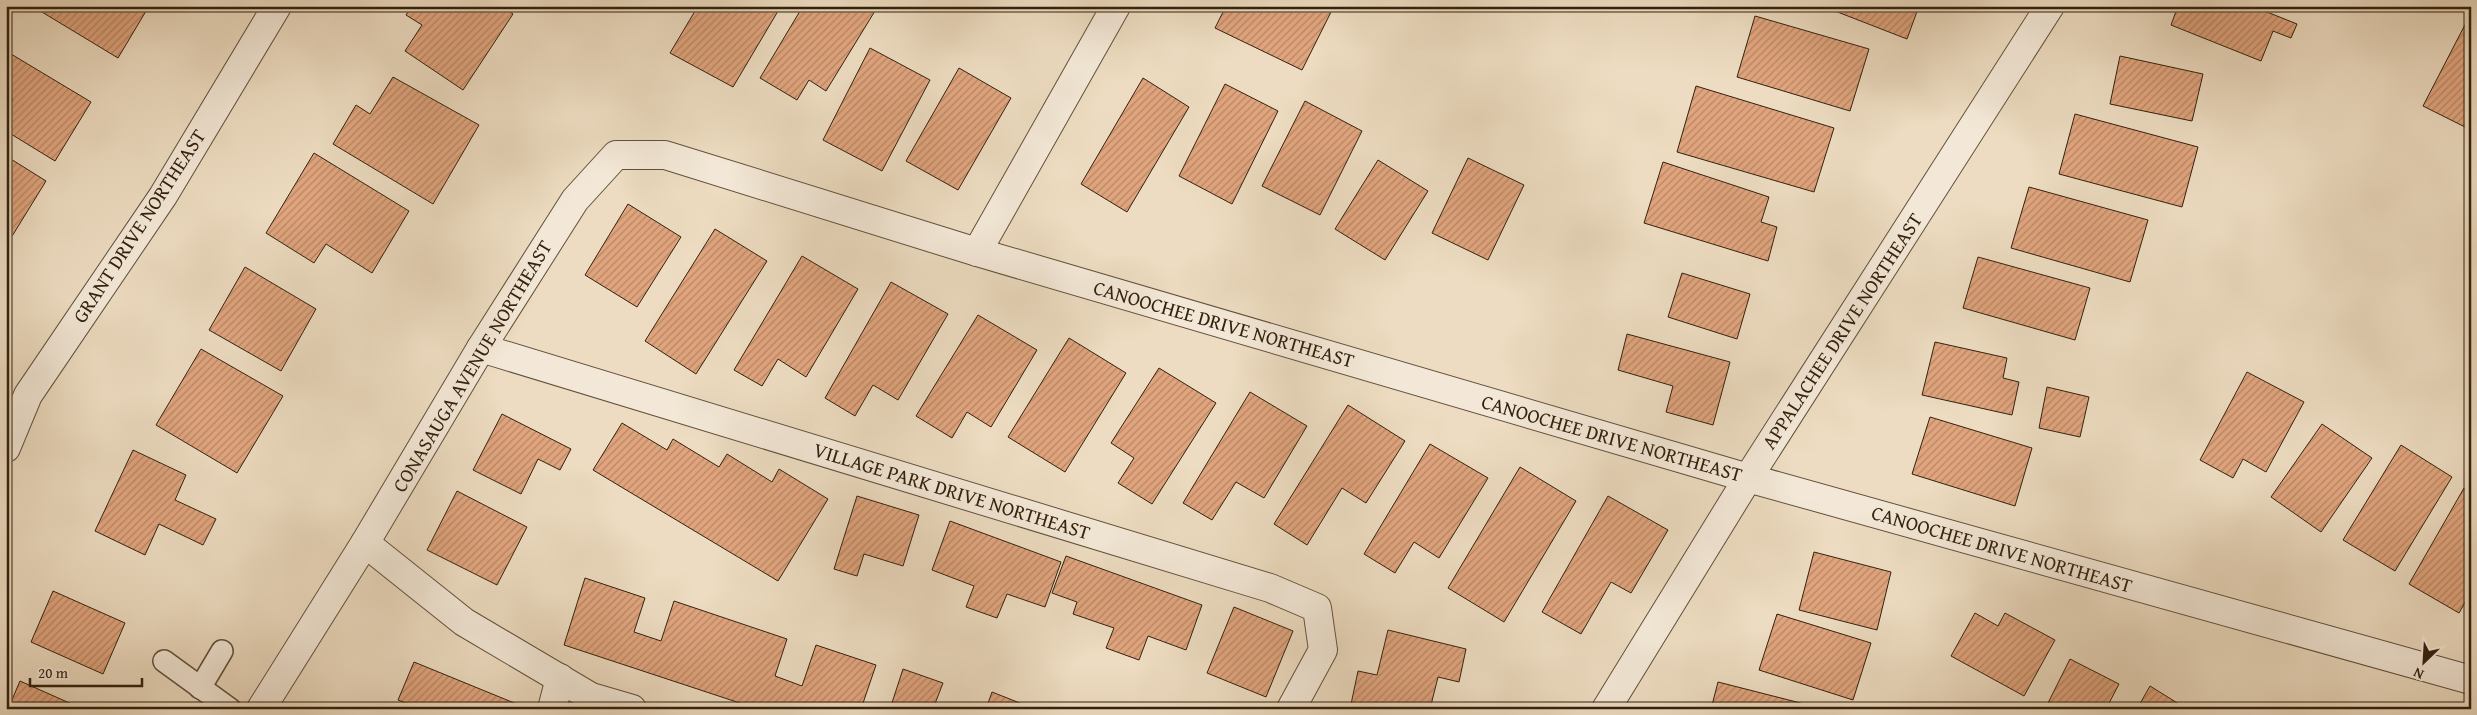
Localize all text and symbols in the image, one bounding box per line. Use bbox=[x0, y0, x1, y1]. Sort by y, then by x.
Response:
street label: GRANT DRIVE NORTHEAST bbox=[65, 123, 212, 328]
street label: APPALACHEE DRIVE NORTHEAST bbox=[1754, 207, 1929, 455]
street label: CONASAUGA AVENUE NORTHEAST bbox=[385, 234, 559, 497]
street label: CANOOCHEE DRIVE NORTHEAST bbox=[1090, 272, 1358, 375]
street label: CANOOCHEE DRIVE NORTHEAST bbox=[1478, 386, 1746, 489]
street label: VILLAGE PARK DRIVE NORTHEAST bbox=[810, 435, 1094, 546]
street label: CANOOCHEE DRIVE NORTHEAST bbox=[1868, 497, 2136, 600]
north arrow bbox=[2400, 638, 2450, 688]
scale bar bbox=[30, 655, 142, 687]
text: 20 m bbox=[38, 662, 69, 683]
text: N bbox=[2409, 662, 2427, 685]

